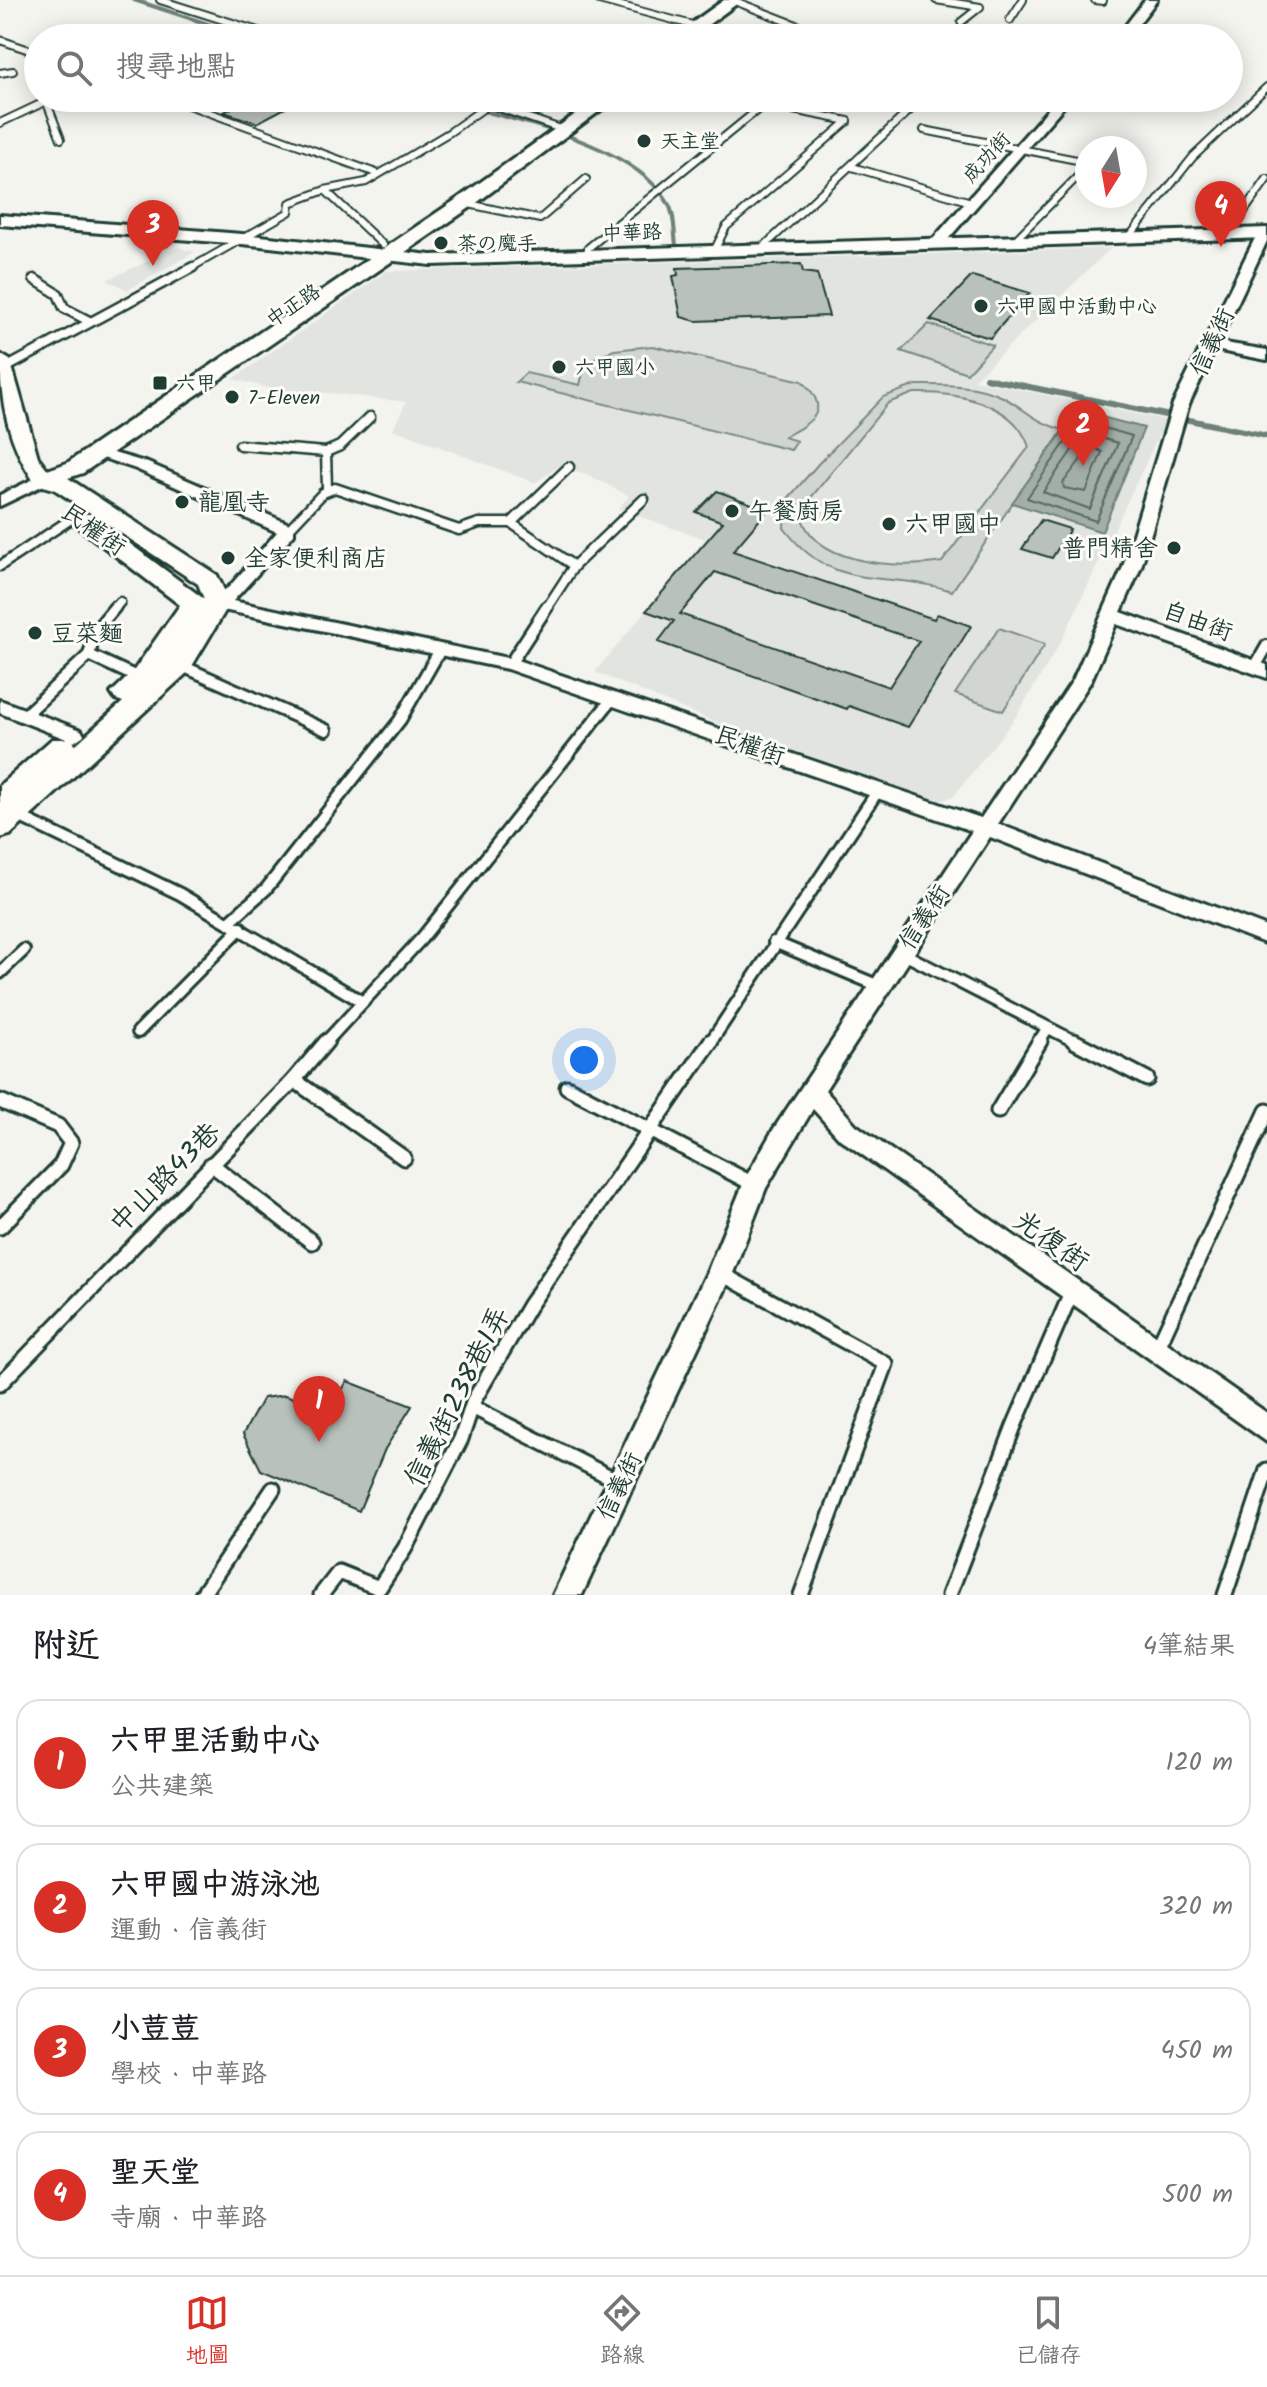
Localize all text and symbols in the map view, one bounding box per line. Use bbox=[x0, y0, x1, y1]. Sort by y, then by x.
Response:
search box bbox=[24, 24, 1243, 112]
text: 搜尋地點 bbox=[116, 44, 236, 92]
icon: search bbox=[52, 46, 96, 90]
street label: 成功街 bbox=[956, 125, 1019, 191]
place label: 天主堂 bbox=[660, 127, 720, 159]
marker: 天主堂 bbox=[635, 132, 653, 150]
north arrow bbox=[1075, 136, 1147, 208]
pin: 4 bbox=[1195, 181, 1247, 247]
pin: 3 bbox=[127, 200, 179, 266]
street label: 中華路 bbox=[602, 217, 664, 251]
place label: 茶の魔手 bbox=[457, 229, 537, 261]
marker: 茶の魔手 bbox=[432, 234, 450, 252]
street label: 中正路 bbox=[260, 276, 329, 337]
place label: 六甲國中活動中心 bbox=[997, 292, 1157, 324]
marker: 六甲國中活動中心 bbox=[972, 297, 990, 315]
street label: 信義街 bbox=[1180, 302, 1246, 384]
place label: 六甲國小 bbox=[575, 353, 655, 385]
marker: 六甲國小 bbox=[550, 358, 568, 376]
place label: 六甲 bbox=[176, 369, 216, 401]
marker: 六甲 bbox=[151, 374, 169, 392]
place label: 7-Eleven bbox=[248, 383, 320, 415]
marker: 7-Eleven bbox=[223, 388, 241, 406]
pin: 2 bbox=[1057, 400, 1109, 466]
place label: 龍凰寺 bbox=[198, 484, 270, 523]
marker: 龍凰寺 bbox=[173, 493, 191, 511]
place label: 午餐廚房 bbox=[748, 493, 844, 532]
street label: 民權街 bbox=[52, 494, 134, 567]
marker: 午餐廚房 bbox=[723, 502, 741, 520]
place label: 六甲國中 bbox=[905, 506, 1001, 545]
marker: 六甲國中 bbox=[880, 515, 898, 533]
place label: 普門精舍 bbox=[1062, 530, 1158, 569]
marker: 普門精舍 bbox=[1165, 539, 1183, 557]
place label: 全家便利商店 bbox=[244, 540, 388, 579]
marker: 全家便利商店 bbox=[219, 549, 237, 567]
street label: 自由街 bbox=[1157, 592, 1238, 653]
place label: 豆菜麵 bbox=[51, 615, 123, 654]
marker: 豆菜麵 bbox=[26, 624, 44, 642]
street label: 民權街 bbox=[709, 716, 790, 777]
street label: 信義街 bbox=[889, 877, 961, 959]
your location bbox=[564, 1040, 604, 1080]
street label: 中山路43巷 bbox=[99, 1111, 233, 1245]
street label: 光復街 bbox=[1003, 1200, 1098, 1285]
street label: 信義街238巷1弄 bbox=[393, 1299, 523, 1496]
pin: 1 bbox=[293, 1376, 345, 1442]
street label: 信義街 bbox=[587, 1446, 654, 1528]
text: 附近 bbox=[32, 1620, 100, 1674]
text: 4筆結果 bbox=[1143, 1626, 1235, 1668]
text: 六甲里活動中心 bbox=[110, 1718, 320, 1766]
text: 1 bbox=[56, 1742, 64, 1784]
text: 120 m bbox=[1166, 1742, 1233, 1784]
text: 公共建築 bbox=[110, 1766, 214, 1808]
text: 六甲國中游泳池 bbox=[110, 1862, 320, 1910]
text: 2 bbox=[52, 1886, 68, 1928]
text: 320 m bbox=[1159, 1886, 1233, 1928]
text: 運動 · 信義街 bbox=[110, 1910, 267, 1952]
text: 小荳荳 bbox=[110, 2006, 200, 2054]
text: 3 bbox=[53, 2030, 67, 2072]
text: 450 m bbox=[1161, 2030, 1233, 2072]
text: 學校 · 中華路 bbox=[110, 2054, 267, 2096]
text: 聖天堂 bbox=[110, 2150, 200, 2198]
text: 4 bbox=[53, 2174, 67, 2216]
text: 500 m bbox=[1162, 2174, 1233, 2216]
text: 寺廟 · 中華路 bbox=[110, 2198, 267, 2240]
tab: 地圖 bbox=[185, 2291, 230, 2374]
tab: 路線 bbox=[600, 2291, 645, 2374]
tab: 已儲存 bbox=[1015, 2291, 1082, 2374]

